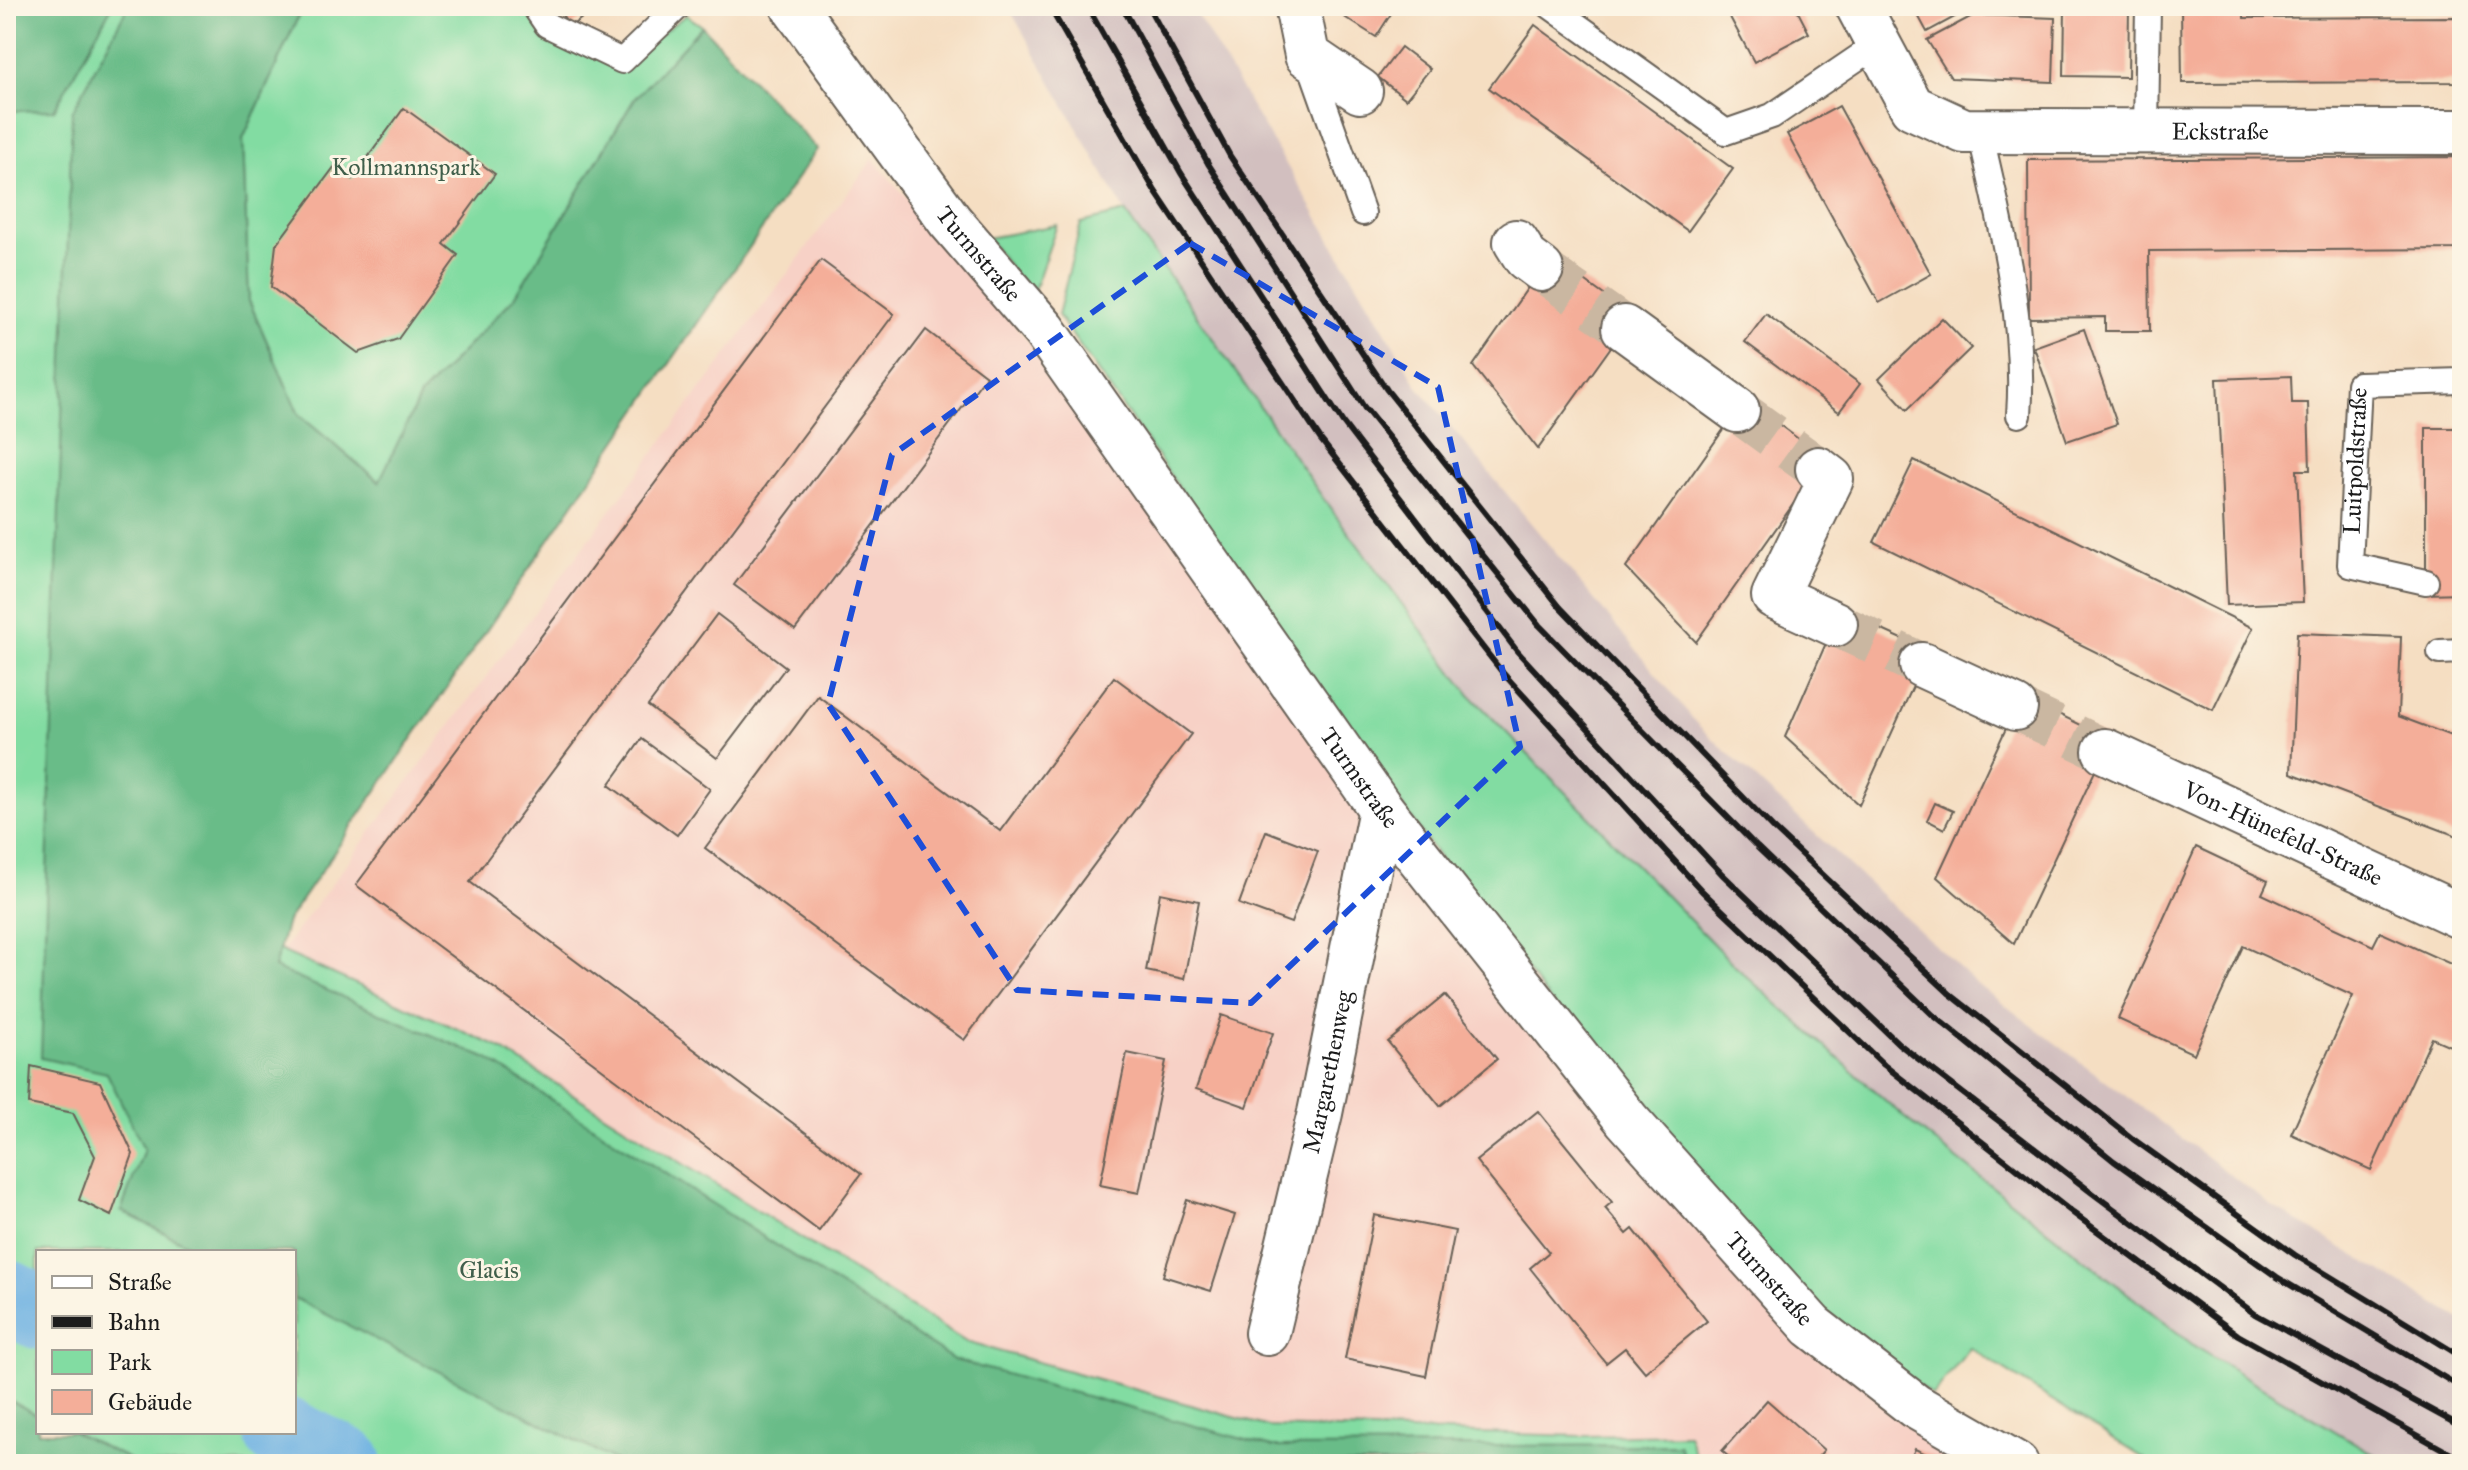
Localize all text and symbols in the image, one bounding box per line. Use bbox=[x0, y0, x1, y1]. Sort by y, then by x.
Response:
street label: Eckstraße bbox=[2172, 116, 2269, 147]
park label: Kollmannspark bbox=[332, 152, 481, 182]
street label: Turmstraße bbox=[929, 200, 1028, 308]
street label: Luitpoldstraße bbox=[2337, 387, 2374, 535]
street label: Turmstraße bbox=[1313, 722, 1406, 834]
street label: Von-Hünefeld-Straße bbox=[2177, 774, 2387, 893]
street label: Margarethenweg bbox=[1296, 987, 1359, 1156]
street label: Turmstraße bbox=[1720, 1225, 1820, 1332]
legend bbox=[36, 1250, 296, 1434]
park label: Glacis bbox=[459, 1255, 519, 1285]
text: Straße bbox=[108, 1267, 172, 1297]
text: Bahn bbox=[108, 1307, 160, 1337]
text: Park bbox=[108, 1347, 152, 1377]
text: Gebäude bbox=[108, 1387, 192, 1417]

